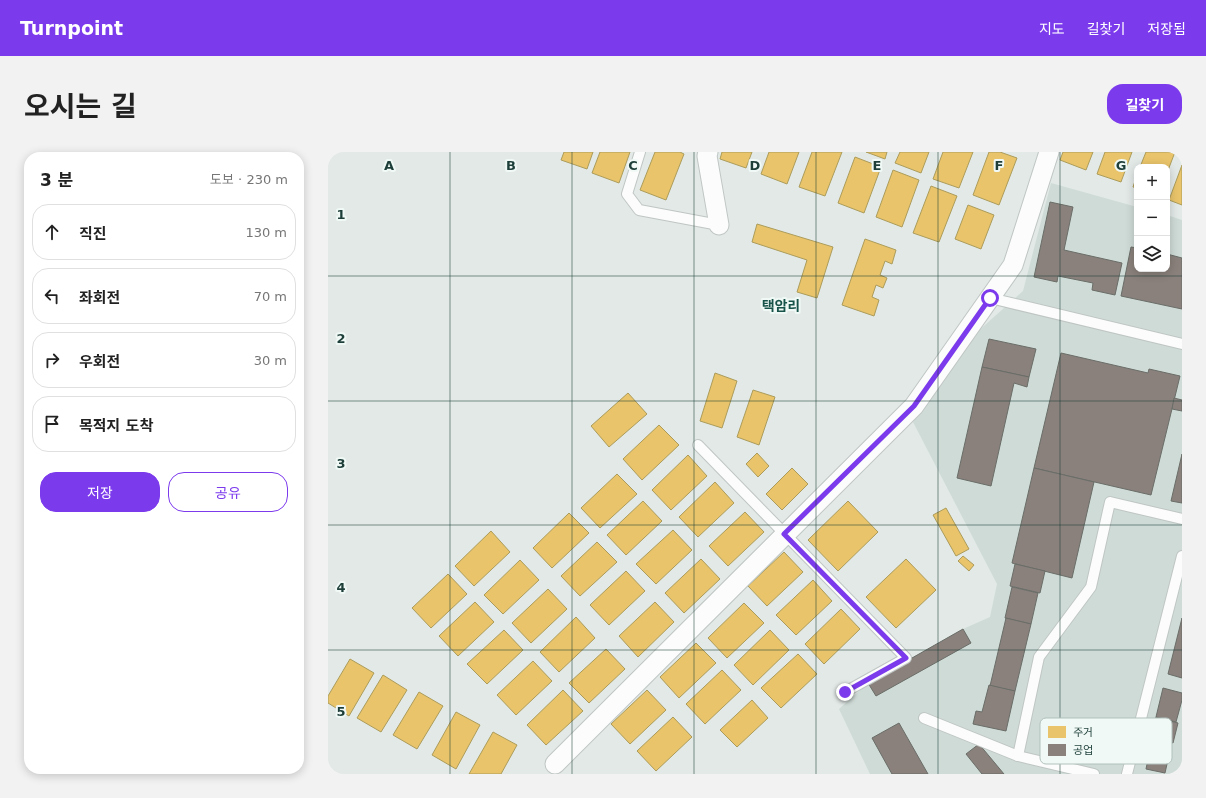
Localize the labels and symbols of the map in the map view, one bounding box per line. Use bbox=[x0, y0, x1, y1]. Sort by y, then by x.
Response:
text: A bbox=[384, 158, 394, 173]
text: B bbox=[506, 158, 516, 173]
text: C bbox=[628, 158, 638, 173]
text: D bbox=[750, 158, 761, 173]
text: E bbox=[873, 158, 881, 173]
text: F bbox=[995, 158, 1003, 173]
text: G bbox=[1116, 158, 1126, 173]
text: 1 bbox=[336, 207, 346, 222]
route start bbox=[981, 289, 999, 307]
district label: 택암리 bbox=[762, 298, 800, 314]
text: 2 bbox=[336, 331, 346, 346]
text: 3 bbox=[336, 456, 346, 471]
text: 4 bbox=[336, 580, 346, 595]
route end bbox=[836, 683, 854, 701]
text: 5 bbox=[336, 704, 346, 719]
legend bbox=[1040, 718, 1172, 764]
text: 주거 bbox=[1073, 726, 1093, 739]
text: 공업 bbox=[1073, 744, 1093, 757]

